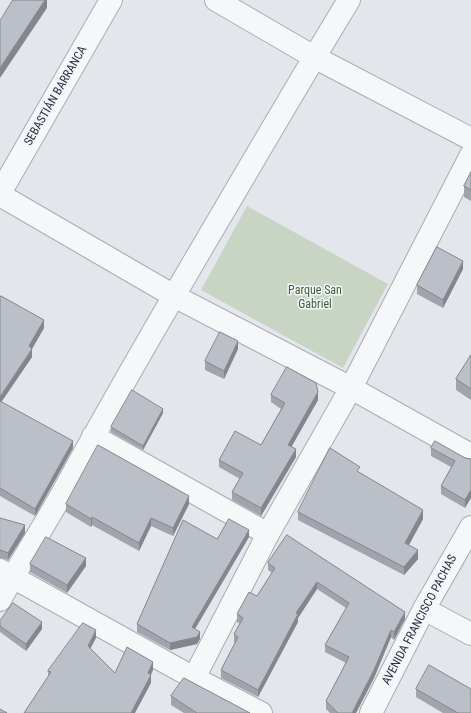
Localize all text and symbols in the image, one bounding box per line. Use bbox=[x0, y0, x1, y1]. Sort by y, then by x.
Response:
street label: SEBASTIÁN BARRANCA bbox=[22, 44, 90, 148]
park label: Parque San Gabriel bbox=[288, 284, 342, 312]
street label: AVENIDA FRANCISCO PACHAS bbox=[380, 552, 460, 688]

